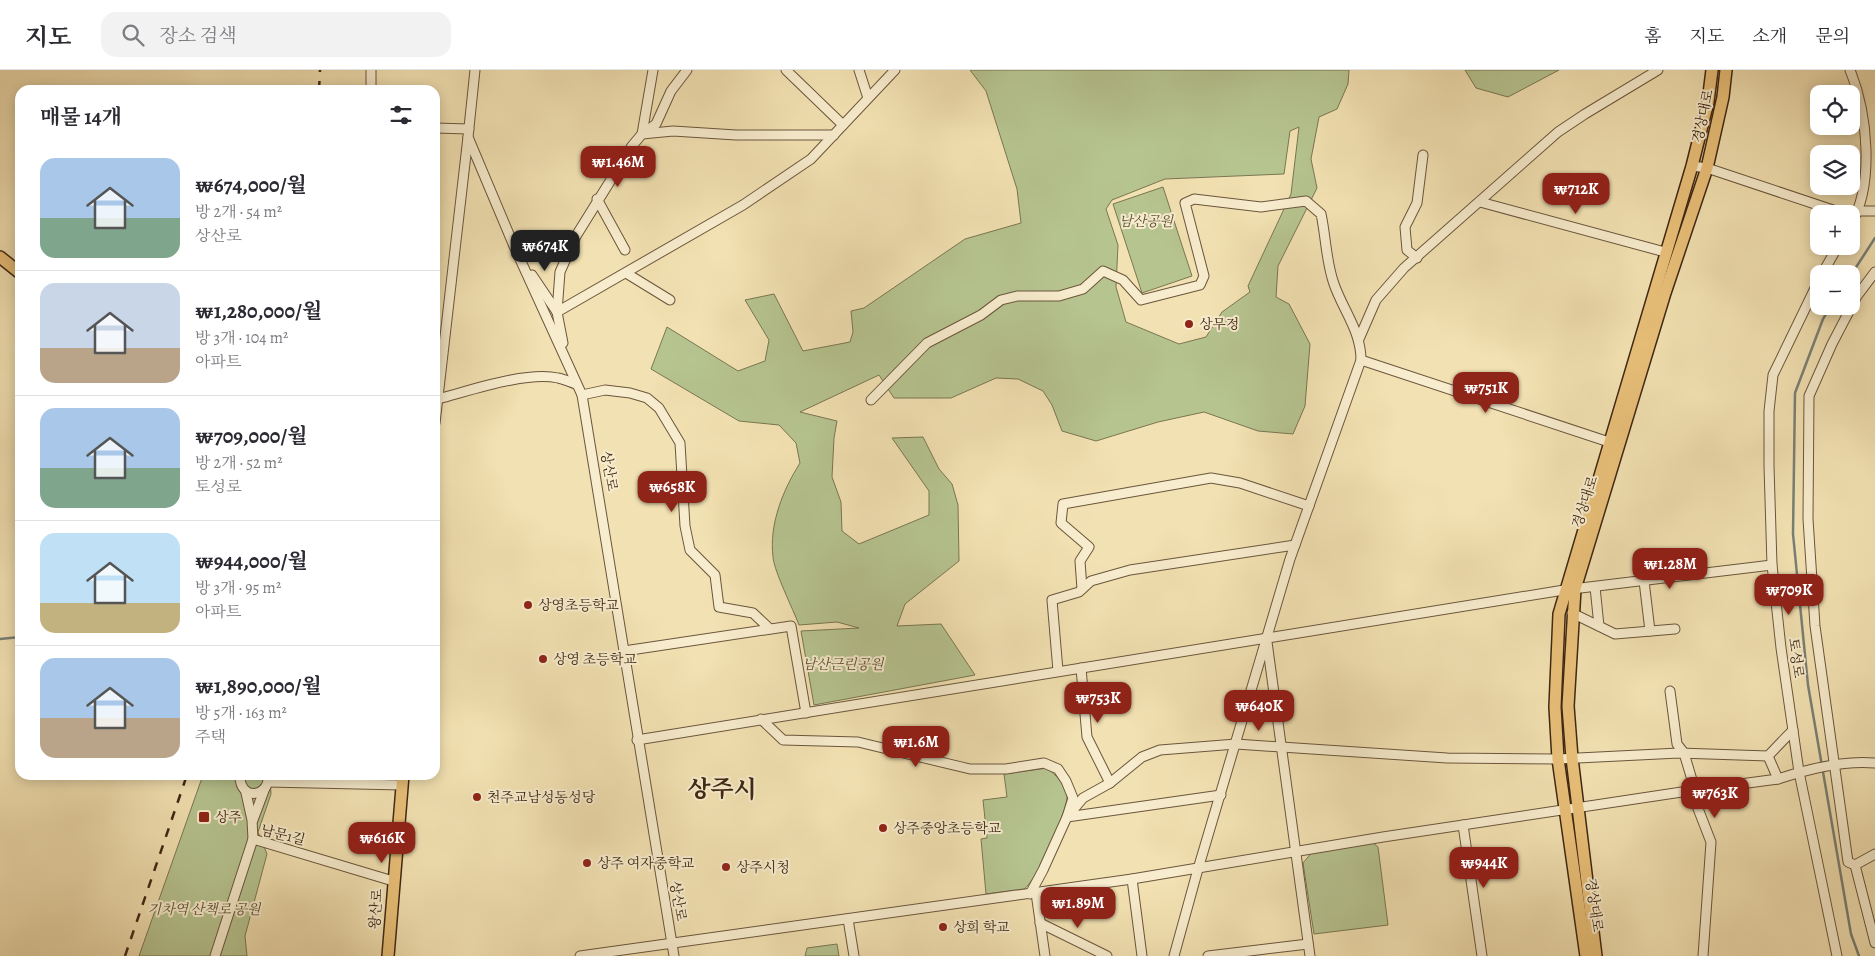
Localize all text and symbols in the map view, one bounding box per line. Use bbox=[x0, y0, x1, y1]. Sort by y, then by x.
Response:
search box bbox=[101, 12, 451, 57]
text: 지도 bbox=[25, 21, 71, 53]
icon: search bbox=[119, 21, 147, 49]
text: 장소 검색 bbox=[159, 23, 237, 49]
text: 홈 bbox=[1644, 24, 1662, 48]
text: 지도 bbox=[1690, 24, 1724, 48]
text: 소개 bbox=[1752, 24, 1787, 48]
text: 문의 bbox=[1815, 24, 1850, 48]
map controls bbox=[1810, 85, 1860, 315]
button: locate bbox=[1810, 85, 1860, 135]
street label: 경상대로 bbox=[1688, 87, 1718, 144]
icon: filters bbox=[387, 101, 415, 129]
text: 매물 14개 bbox=[40, 103, 122, 131]
button: layers bbox=[1810, 145, 1860, 195]
pin: ₩1.46M bbox=[577, 146, 659, 188]
text: ₩1.46M bbox=[592, 151, 644, 173]
text: ₩674,000/월 bbox=[195, 171, 307, 199]
pin: ₩712K bbox=[1541, 172, 1611, 215]
icon: home bbox=[80, 178, 140, 238]
text: ₩712K bbox=[1553, 178, 1599, 200]
text: 방 2개 · 54 m² bbox=[195, 201, 282, 223]
button: + bbox=[1810, 205, 1860, 255]
park label: 남산공원 bbox=[1119, 212, 1175, 231]
text: 상산로 bbox=[195, 225, 241, 247]
pin: ₩674K bbox=[510, 230, 580, 272]
text: ₩674K bbox=[522, 235, 568, 257]
button: − bbox=[1810, 265, 1860, 315]
text: ₩1,280,000/월 bbox=[195, 297, 322, 325]
icon: home bbox=[80, 303, 140, 363]
place label: 상무정 bbox=[1199, 315, 1240, 334]
marker: 상무정 bbox=[1183, 318, 1195, 330]
text: 방 3개 · 104 m² bbox=[195, 327, 288, 349]
text: 아파트 bbox=[195, 351, 241, 373]
pin: ₩751K bbox=[1451, 372, 1521, 414]
text: ₩751K bbox=[1464, 377, 1508, 399]
text: ₩709,000/월 bbox=[195, 422, 307, 450]
icon: home bbox=[80, 428, 140, 488]
street label: 상산로 bbox=[596, 449, 622, 493]
text: 방 2개 · 52 m² bbox=[195, 452, 282, 474]
pin: ₩658K bbox=[637, 470, 707, 513]
street label: 경상대로 bbox=[1568, 473, 1603, 531]
text: 토성로 bbox=[195, 476, 241, 498]
text: ₩658K bbox=[649, 476, 695, 498]
text: ₩944,000/월 bbox=[195, 547, 308, 575]
pin: ₩1.28M bbox=[1629, 548, 1711, 590]
icon: home bbox=[80, 553, 140, 613]
text: ₩1.28M bbox=[1643, 553, 1697, 575]
pin: ₩709K bbox=[1754, 574, 1824, 616]
text: 방 3개 · 95 m² bbox=[195, 577, 281, 599]
text: ₩709K bbox=[1765, 579, 1813, 601]
place label: 상영초등학교 bbox=[538, 596, 620, 615]
marker: 상영초등학교 bbox=[522, 599, 534, 611]
text: 아파트 bbox=[195, 601, 241, 623]
street label: 토성로 bbox=[1784, 637, 1808, 680]
place label: 상영 초등학교 bbox=[553, 650, 637, 669]
marker: 상영 초등학교 bbox=[537, 653, 549, 665]
park label: 남산근린공원 bbox=[802, 655, 885, 674]
text: ₩1,890,000/월 bbox=[195, 672, 322, 700]
icon: home bbox=[80, 678, 140, 738]
pin: ₩753K bbox=[1063, 682, 1133, 724]
text: ₩753K bbox=[1075, 687, 1121, 709]
pin: ₩640K bbox=[1224, 690, 1294, 732]
text: ₩640K bbox=[1235, 695, 1283, 717]
text: 방 5개 · 163 m² bbox=[195, 702, 287, 724]
text: 주택 bbox=[195, 726, 226, 748]
pin: ₩1.6M bbox=[881, 726, 951, 768]
text: ₩1.6M bbox=[893, 731, 939, 753]
district label: 상주시 bbox=[687, 773, 757, 805]
pin: ₩763K bbox=[1680, 776, 1750, 819]
text: ₩763K bbox=[1692, 782, 1738, 804]
place label: 천주교남성동성당 bbox=[487, 788, 596, 807]
marker: 천주교남성동성당 bbox=[471, 791, 483, 803]
place label: 상주 bbox=[215, 808, 243, 827]
marker: 상주 bbox=[197, 810, 211, 824]
place label: 상주중앙초등학교 bbox=[893, 819, 1002, 838]
street label: 남문1길 bbox=[259, 820, 307, 850]
pin: ₩616K bbox=[347, 822, 417, 864]
marker: 상주중앙초등학교 bbox=[877, 822, 889, 834]
text: ₩616K bbox=[359, 827, 405, 849]
pin: ₩944K bbox=[1449, 846, 1519, 889]
text: ₩944K bbox=[1460, 852, 1508, 874]
place label: 상주 여자중학교 bbox=[597, 854, 695, 873]
marker: 상주 여자중학교 bbox=[581, 857, 593, 869]
place label: 상주시청 bbox=[736, 858, 790, 877]
marker: 상주시청 bbox=[720, 861, 732, 873]
street label: 경상대로 bbox=[1581, 877, 1607, 934]
street label: 상산로 bbox=[665, 879, 691, 923]
pin: ₩1.89M bbox=[1037, 886, 1119, 929]
street label: 왕산로 bbox=[365, 888, 387, 930]
text: ₩1.89M bbox=[1052, 892, 1104, 914]
park label: 기차역 산책로 공원 bbox=[148, 900, 262, 919]
place label: 상희 학교 bbox=[953, 918, 1010, 937]
marker: 상희 학교 bbox=[937, 921, 949, 933]

